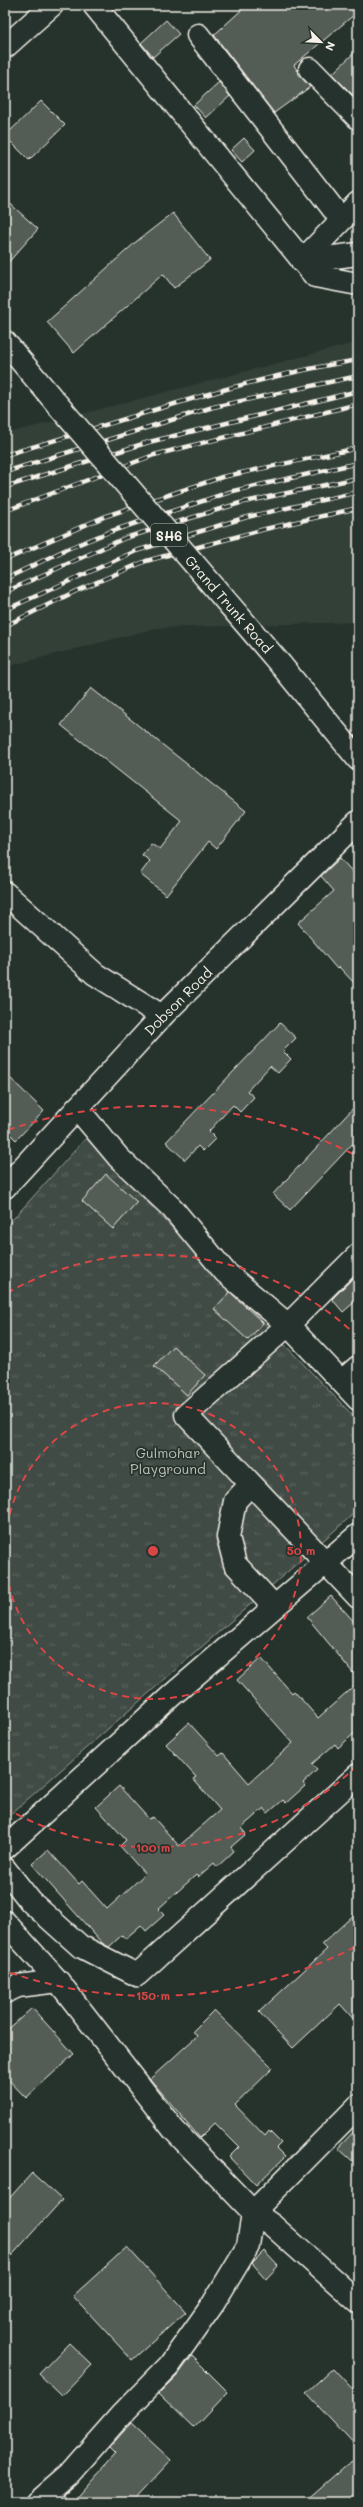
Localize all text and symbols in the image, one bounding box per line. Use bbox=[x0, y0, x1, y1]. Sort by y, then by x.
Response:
north arrow bbox=[301, 22, 341, 62]
text: N bbox=[322, 39, 339, 53]
road number: SH6 bbox=[151, 524, 187, 546]
street label: Grand Trunk Road bbox=[181, 551, 277, 657]
street label: Dobson Road bbox=[140, 963, 216, 1039]
park label: Gulmohar Playground bbox=[130, 1443, 206, 1478]
text: 50 m bbox=[287, 1542, 315, 1558]
centre of rings bbox=[146, 1544, 160, 1558]
text: 100 m bbox=[136, 1839, 170, 1855]
text: 150 m bbox=[136, 1987, 170, 2003]

